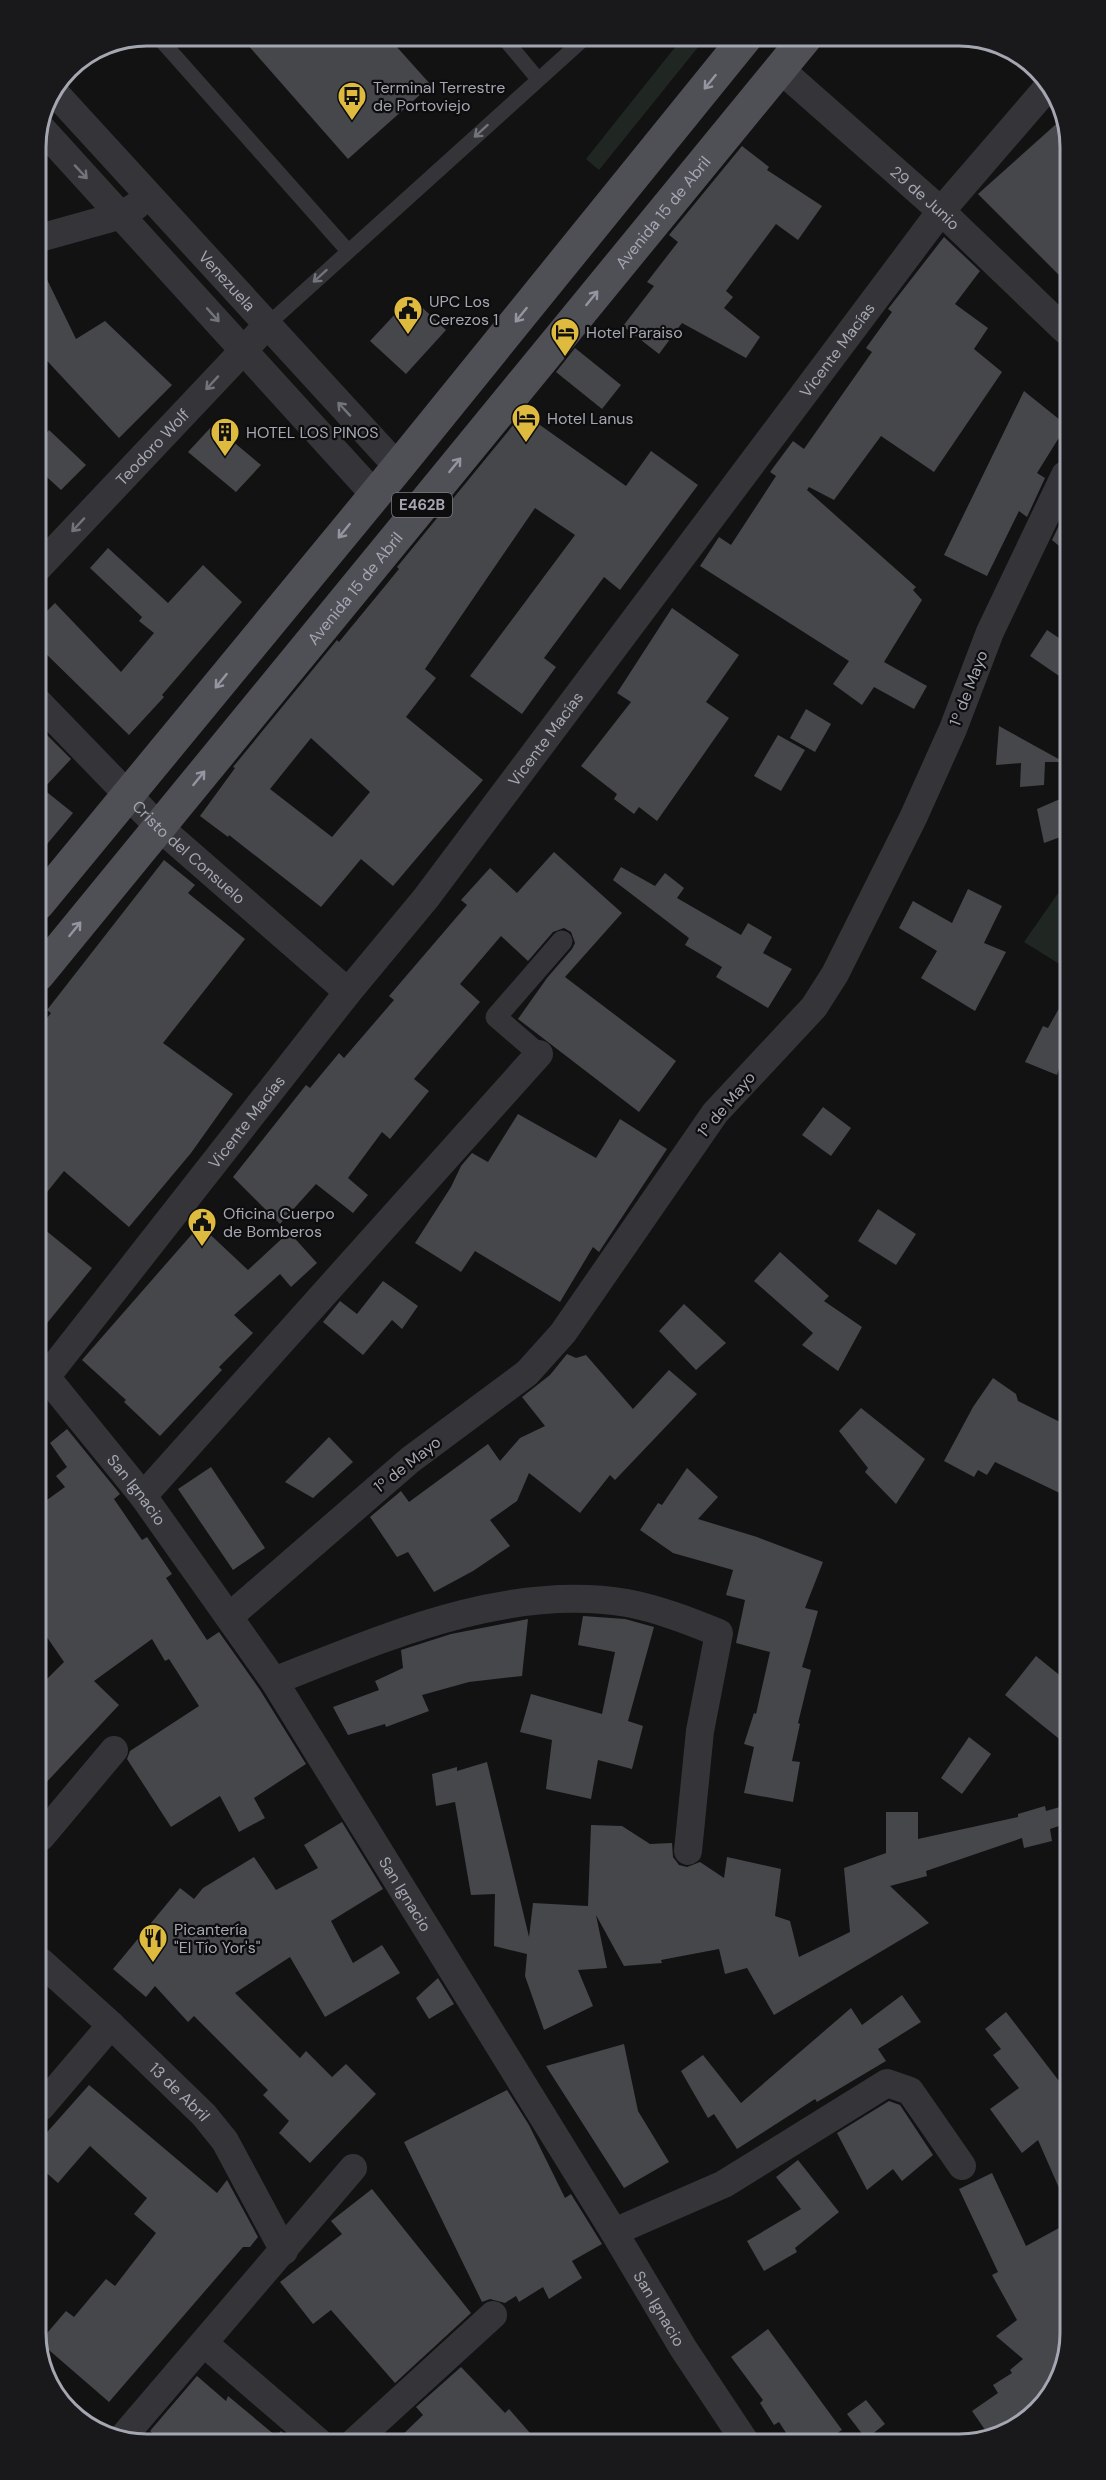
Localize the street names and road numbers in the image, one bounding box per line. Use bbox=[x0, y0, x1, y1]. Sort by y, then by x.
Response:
street label: Avenida 15 de Abril bbox=[611, 152, 715, 273]
street label: 29 de Junio bbox=[886, 161, 964, 235]
street label: Venezuela bbox=[194, 246, 260, 316]
street label: Vicente Macías bbox=[795, 299, 880, 402]
street label: Teodoro Wolf bbox=[111, 404, 194, 490]
road number: E462B bbox=[392, 493, 452, 517]
street label: Avenida 15 de Abril bbox=[303, 528, 407, 649]
street label: 1º de Mayo bbox=[944, 647, 993, 729]
street label: Vicente Macías bbox=[504, 687, 588, 791]
street label: Cristo del Consuelo bbox=[128, 796, 250, 909]
street label: 1º de Mayo bbox=[693, 1067, 760, 1142]
street label: Vicente Macías bbox=[204, 1071, 290, 1173]
street label: 1º de Mayo bbox=[370, 1432, 445, 1497]
street label: San Ignacio bbox=[102, 1450, 170, 1530]
street label: San Ignacio bbox=[374, 1853, 436, 1936]
street label: 13 de Abril bbox=[145, 2058, 215, 2125]
street label: San Ignacio bbox=[628, 2267, 690, 2350]

